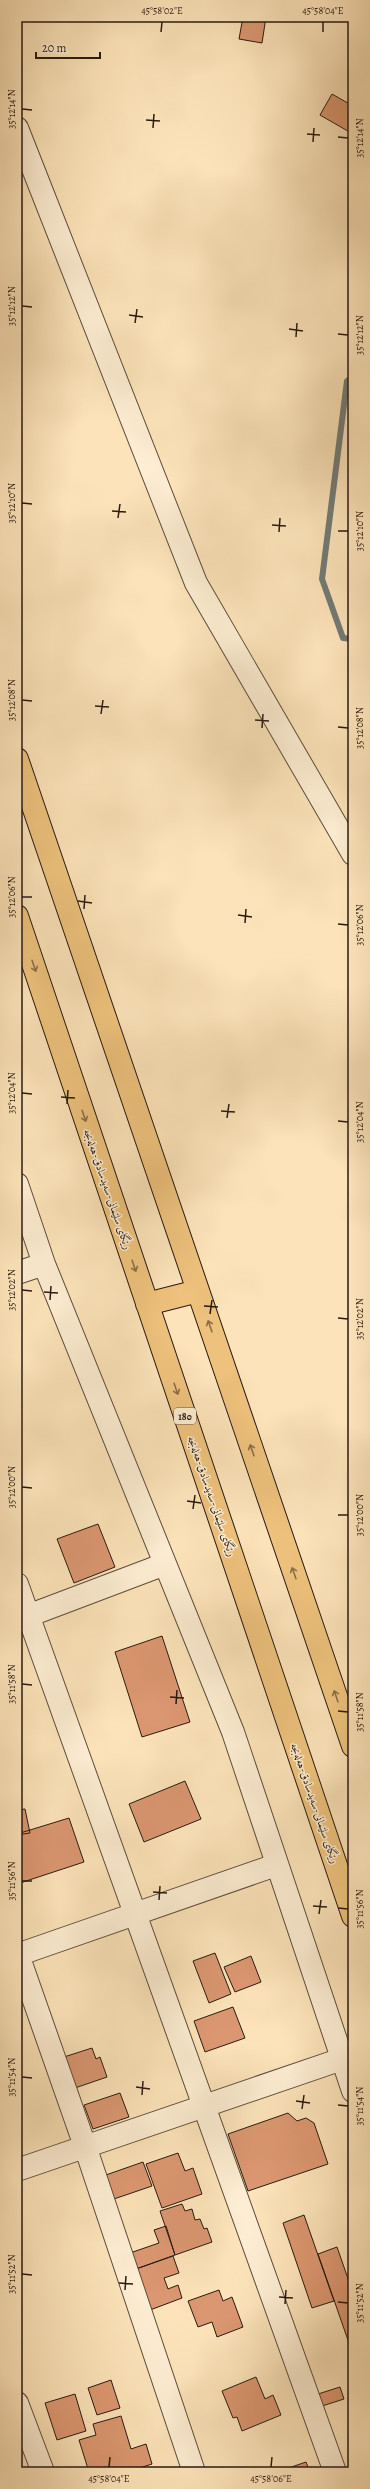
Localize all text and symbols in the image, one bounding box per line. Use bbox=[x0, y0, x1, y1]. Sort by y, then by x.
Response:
text: 45°58'02"E bbox=[141, 4, 183, 17]
text: 45°58'04"E bbox=[302, 4, 344, 17]
scale bar bbox=[36, 34, 100, 60]
text: 20 m bbox=[42, 40, 66, 56]
text: 35°12'14"N bbox=[5, 89, 18, 129]
text: 35°12'14"N bbox=[353, 118, 366, 158]
text: 35°12'12"N bbox=[5, 286, 18, 326]
text: 35°12'12"N bbox=[353, 315, 366, 355]
text: 35°12'10"N bbox=[5, 483, 18, 523]
text: 35°12'10"N bbox=[353, 511, 366, 551]
text: 35°12'08"N bbox=[5, 679, 18, 721]
text: 35°12'08"N bbox=[353, 707, 366, 749]
text: 35°12'06"N bbox=[5, 876, 18, 918]
text: 35°12'06"N bbox=[353, 904, 366, 946]
one-way arrow bbox=[31, 959, 38, 972]
text: 35°12'04"N bbox=[5, 1072, 18, 1114]
text: 35°12'04"N bbox=[353, 1101, 366, 1143]
one-way arrow bbox=[81, 1109, 88, 1122]
street label: رێگای سلێمانی-سەیدسادق-هەلەبجە bbox=[80, 1127, 135, 1251]
one-way arrow bbox=[131, 1259, 138, 1272]
text: 35°12'02"N bbox=[5, 1269, 18, 1311]
text: 35°12'02"N bbox=[353, 1298, 366, 1340]
one-way arrow bbox=[206, 1321, 214, 1333]
one-way arrow bbox=[172, 1383, 180, 1395]
road number: 180 bbox=[174, 1408, 196, 1424]
street label: رێگای سلێمانی-سەیدسادق-هەلەبجە bbox=[184, 1434, 239, 1558]
one-way arrow bbox=[248, 1443, 255, 1456]
text: 35°12'00"N bbox=[5, 1466, 18, 1508]
text: 35°12'00"N bbox=[353, 1494, 366, 1536]
one-way arrow bbox=[290, 1566, 297, 1579]
text: 35°11'58"N bbox=[5, 1664, 18, 1704]
one-way arrow bbox=[332, 1689, 339, 1702]
text: 35°11'58"N bbox=[353, 1692, 366, 1732]
street label: رێگای سلێمانی-سەیدسادق-هەلەبجە bbox=[287, 1741, 342, 1865]
text: 35°11'56"N bbox=[5, 1861, 18, 1901]
text: 35°11'56"N bbox=[353, 1889, 366, 1929]
text: 35°11'54"N bbox=[5, 2057, 18, 2097]
text: 35°11'54"N bbox=[353, 2086, 366, 2126]
text: 35°11'52"N bbox=[5, 2254, 18, 2294]
text: 35°11'52"N bbox=[353, 2283, 366, 2323]
text: 45°58'04"E bbox=[88, 2472, 130, 2485]
text: 45°58'06"E bbox=[250, 2472, 292, 2485]

